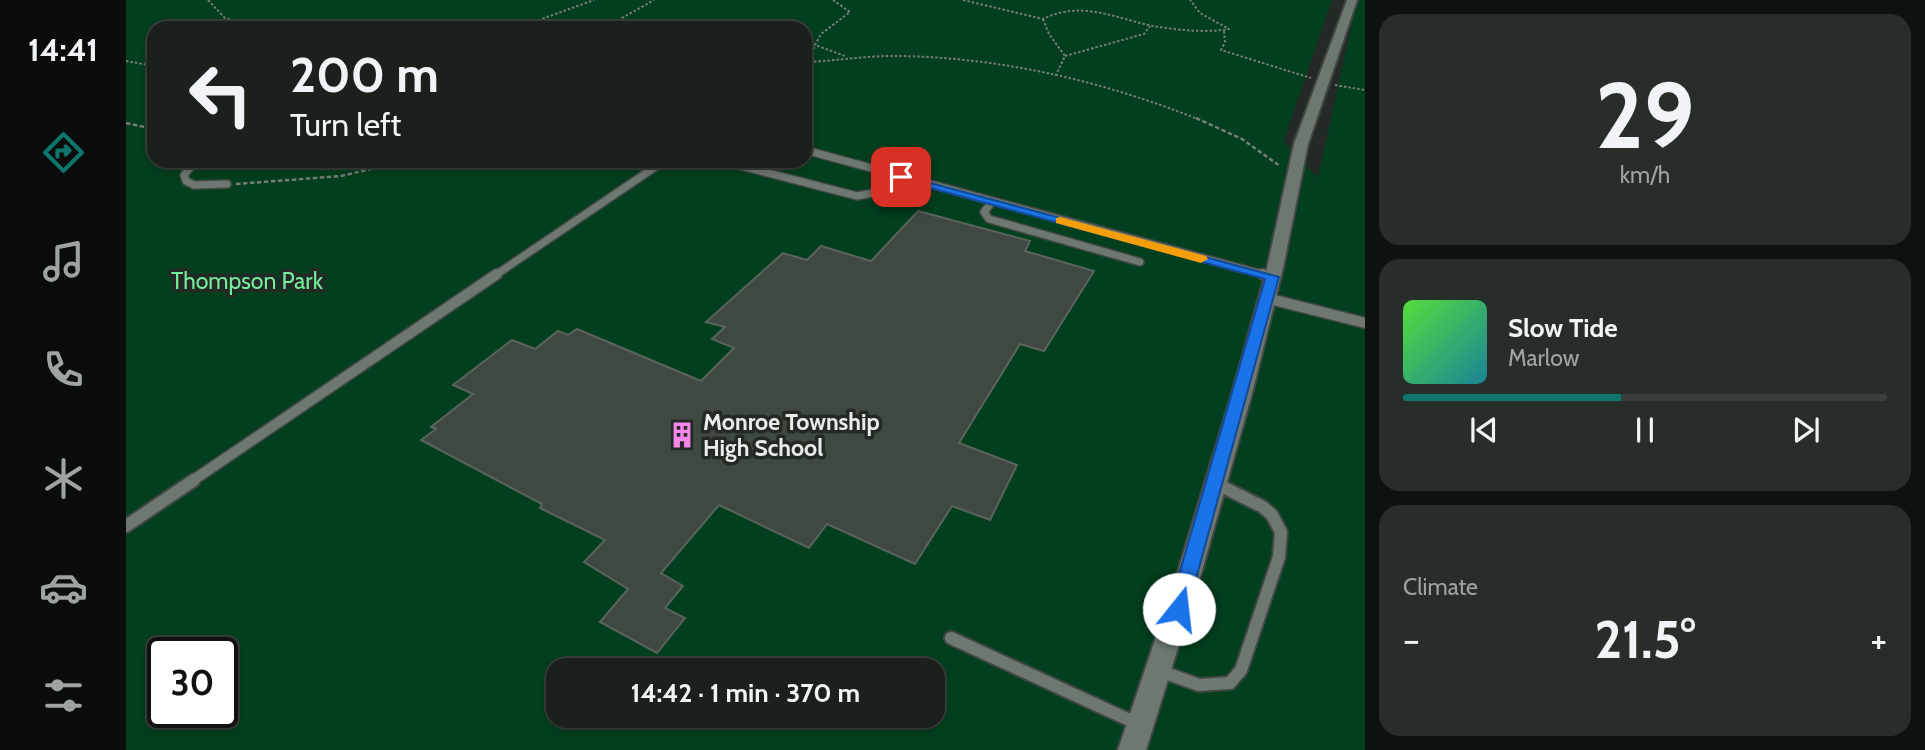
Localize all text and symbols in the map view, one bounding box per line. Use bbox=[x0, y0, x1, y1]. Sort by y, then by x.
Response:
text: 14:41 bbox=[28, 30, 98, 69]
text: 200 m bbox=[290, 45, 439, 104]
icon: left bbox=[175, 49, 266, 140]
text: 29 bbox=[1595, 60, 1695, 171]
text: Turn left bbox=[290, 105, 401, 144]
icon: directions bbox=[39, 128, 88, 177]
pin bbox=[871, 147, 931, 207]
icon: arrive bbox=[882, 158, 920, 196]
text: km/h bbox=[1620, 161, 1670, 189]
icon: music bbox=[39, 237, 88, 286]
park label: Thompson Park bbox=[171, 267, 324, 295]
text: Slow Tide bbox=[1508, 312, 1618, 344]
text: Marlow bbox=[1508, 344, 1579, 372]
icon: phone bbox=[39, 345, 88, 394]
place label: Monroe Township High School bbox=[703, 408, 880, 462]
icon: previous bbox=[1465, 411, 1503, 449]
icon: pause bbox=[1626, 411, 1664, 449]
icon: next bbox=[1787, 411, 1825, 449]
building icon: Monroe Township High School bbox=[667, 420, 697, 450]
icon: climate bbox=[39, 454, 88, 503]
icon: car bbox=[39, 563, 88, 612]
position arrow bbox=[1142, 572, 1216, 646]
text: Climate bbox=[1403, 573, 1478, 601]
text: 21.5° bbox=[1594, 608, 1696, 671]
text: − bbox=[1403, 616, 1420, 663]
text: + bbox=[1870, 616, 1887, 663]
speed limit sign: 30 bbox=[147, 637, 238, 728]
icon: filters bbox=[39, 671, 88, 720]
text: 14:42 · 1 min · 370 m bbox=[631, 677, 860, 709]

